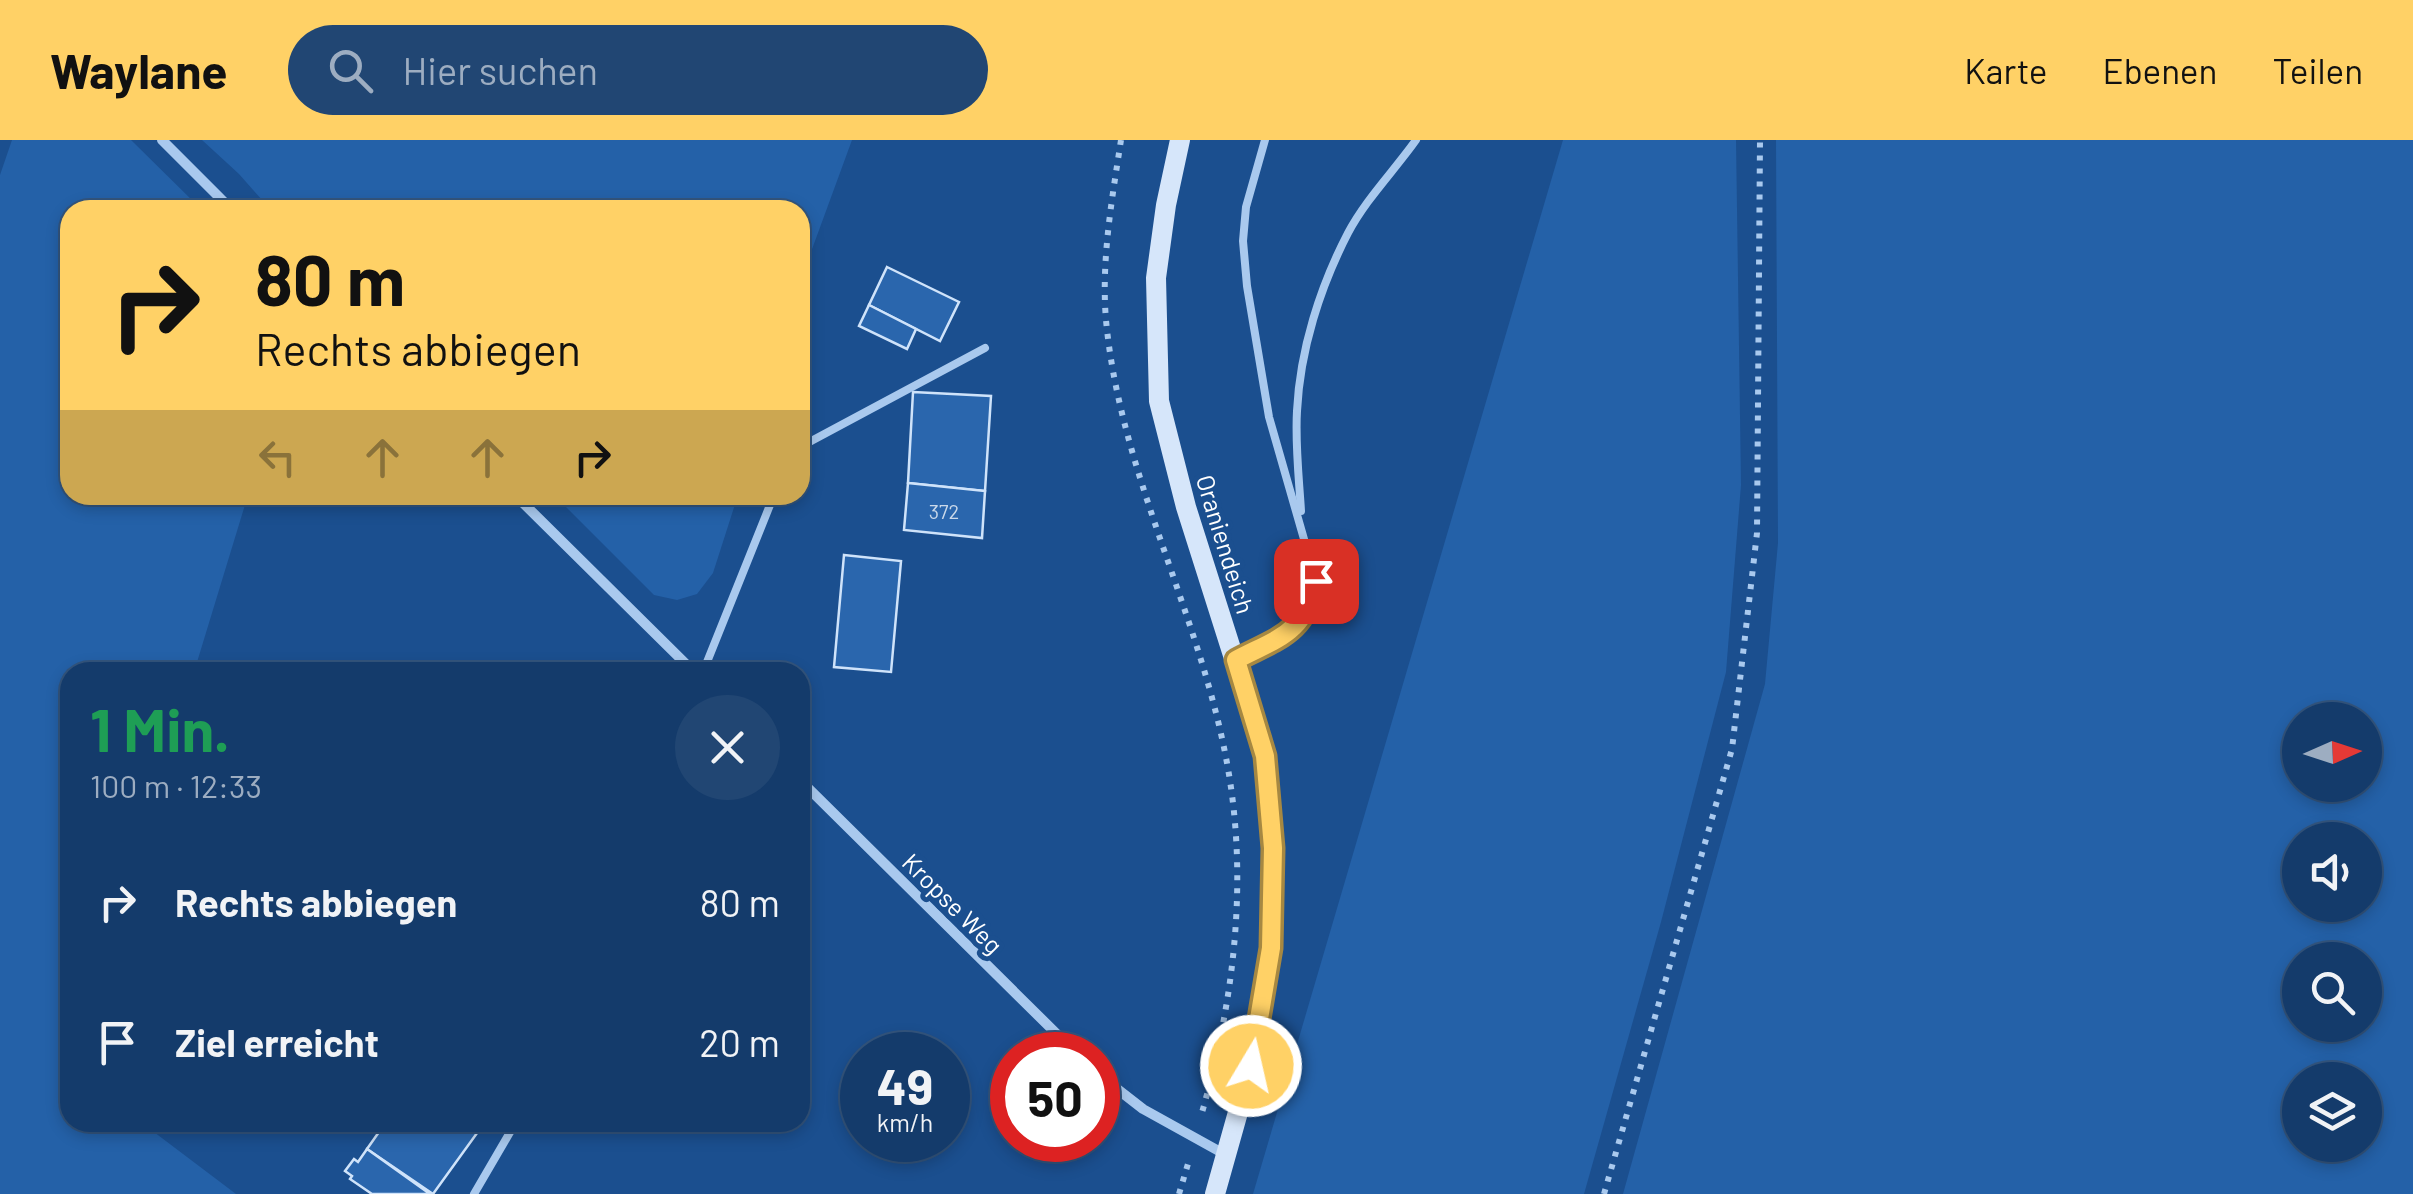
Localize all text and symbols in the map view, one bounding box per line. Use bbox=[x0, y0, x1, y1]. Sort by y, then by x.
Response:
search box bbox=[288, 25, 988, 115]
text: Waylane bbox=[50, 41, 228, 99]
icon: search bbox=[323, 43, 378, 98]
text: Hier suchen bbox=[403, 47, 598, 93]
text: Karte bbox=[1964, 49, 2048, 91]
text: Ebenen bbox=[2103, 49, 2217, 91]
text: Teilen bbox=[2272, 49, 2363, 91]
text: 80 m bbox=[255, 236, 405, 320]
icon: right bbox=[90, 240, 220, 370]
text: Rechts abbiegen bbox=[255, 321, 581, 375]
icon: left bbox=[250, 430, 305, 485]
icon: ahead bbox=[355, 430, 410, 485]
icon: ahead bbox=[460, 430, 515, 485]
icon: right bbox=[565, 430, 620, 485]
street label: Oraniendeich bbox=[1191, 471, 1261, 617]
house number: 372 bbox=[929, 499, 959, 523]
pin bbox=[1274, 539, 1359, 624]
icon: arrive bbox=[1289, 554, 1344, 609]
text: 1 Min. bbox=[90, 692, 230, 764]
button: close bbox=[675, 695, 780, 800]
north arrow bbox=[2282, 702, 2382, 802]
map controls bbox=[2282, 702, 2382, 1162]
text: 100 m · 12:33 bbox=[90, 766, 262, 804]
button: sound bbox=[2282, 822, 2382, 922]
street label: Kropse Weg bbox=[897, 847, 1009, 959]
icon: right bbox=[90, 875, 145, 930]
text: Rechts abbiegen bbox=[175, 879, 457, 925]
text: 80 m bbox=[700, 879, 780, 925]
button: search bbox=[2282, 942, 2382, 1042]
position arrow bbox=[1199, 1014, 1303, 1118]
icon: arrive bbox=[90, 1015, 145, 1070]
text: Ziel erreicht bbox=[175, 1019, 379, 1065]
text: 20 m bbox=[699, 1019, 780, 1065]
speed limit sign: 50 bbox=[990, 1032, 1120, 1162]
text: 49 bbox=[877, 1055, 933, 1115]
button: layers bbox=[2282, 1062, 2382, 1162]
text: km/h bbox=[877, 1107, 933, 1137]

